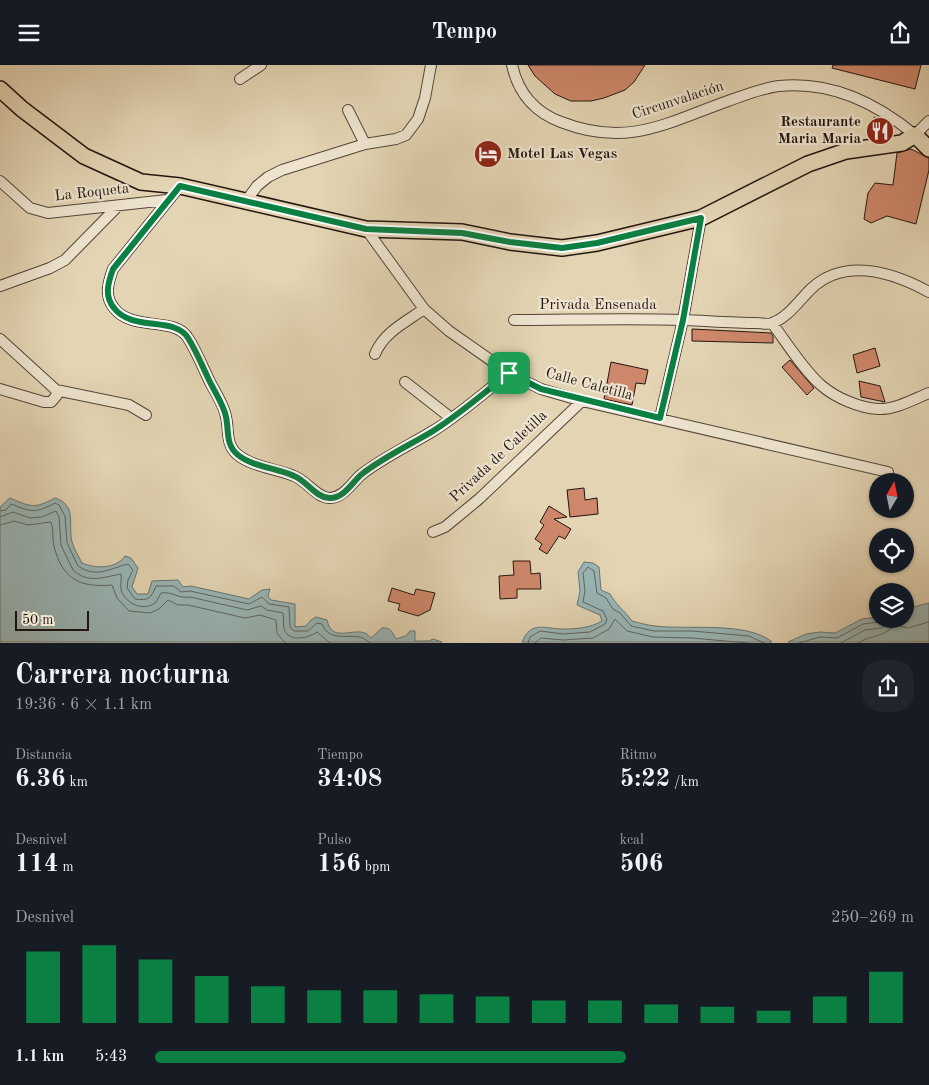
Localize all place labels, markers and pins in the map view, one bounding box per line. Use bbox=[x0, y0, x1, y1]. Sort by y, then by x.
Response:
place label: Restaurante Maria Maria bbox=[778, 115, 861, 147]
restaurant icon: Restaurante Maria Maria bbox=[865, 116, 895, 146]
hotel icon: Motel Las Vegas bbox=[473, 139, 503, 169]
place label: Motel Las Vegas bbox=[507, 147, 617, 162]
pin bbox=[488, 352, 530, 394]

